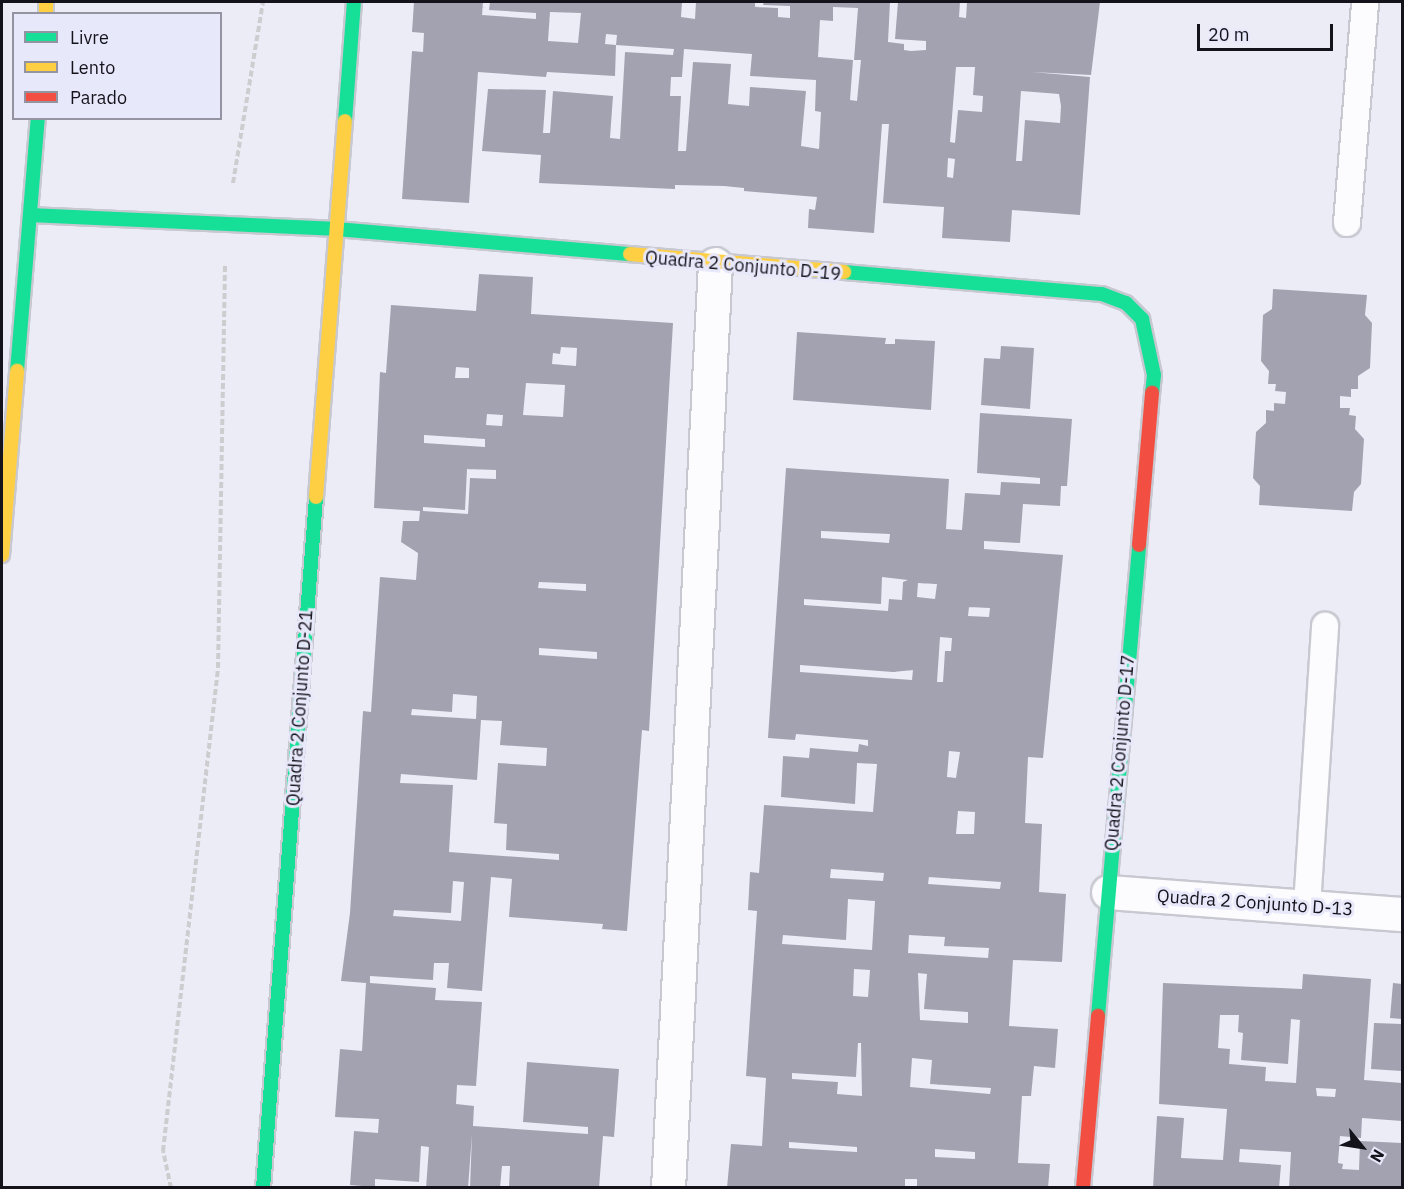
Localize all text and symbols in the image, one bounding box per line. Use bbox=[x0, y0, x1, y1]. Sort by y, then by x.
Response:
legend bbox=[12, 12, 222, 120]
scale bar bbox=[1200, 12, 1336, 50]
text: 20 m bbox=[1208, 23, 1250, 46]
text: Livre bbox=[70, 26, 109, 49]
text: Lento bbox=[70, 56, 115, 79]
text: Parado bbox=[70, 86, 127, 109]
street label: Quadra 2 Conjunto D-19 bbox=[644, 247, 842, 285]
street label: Quadra 2 Conjunto D-21 bbox=[282, 609, 318, 807]
street label: Quadra 2 Conjunto D-17 bbox=[1101, 654, 1139, 852]
street label: Quadra 2 Conjunto D-13 bbox=[1156, 885, 1354, 921]
north arrow bbox=[1332, 1117, 1392, 1177]
text: N bbox=[1366, 1146, 1389, 1166]

